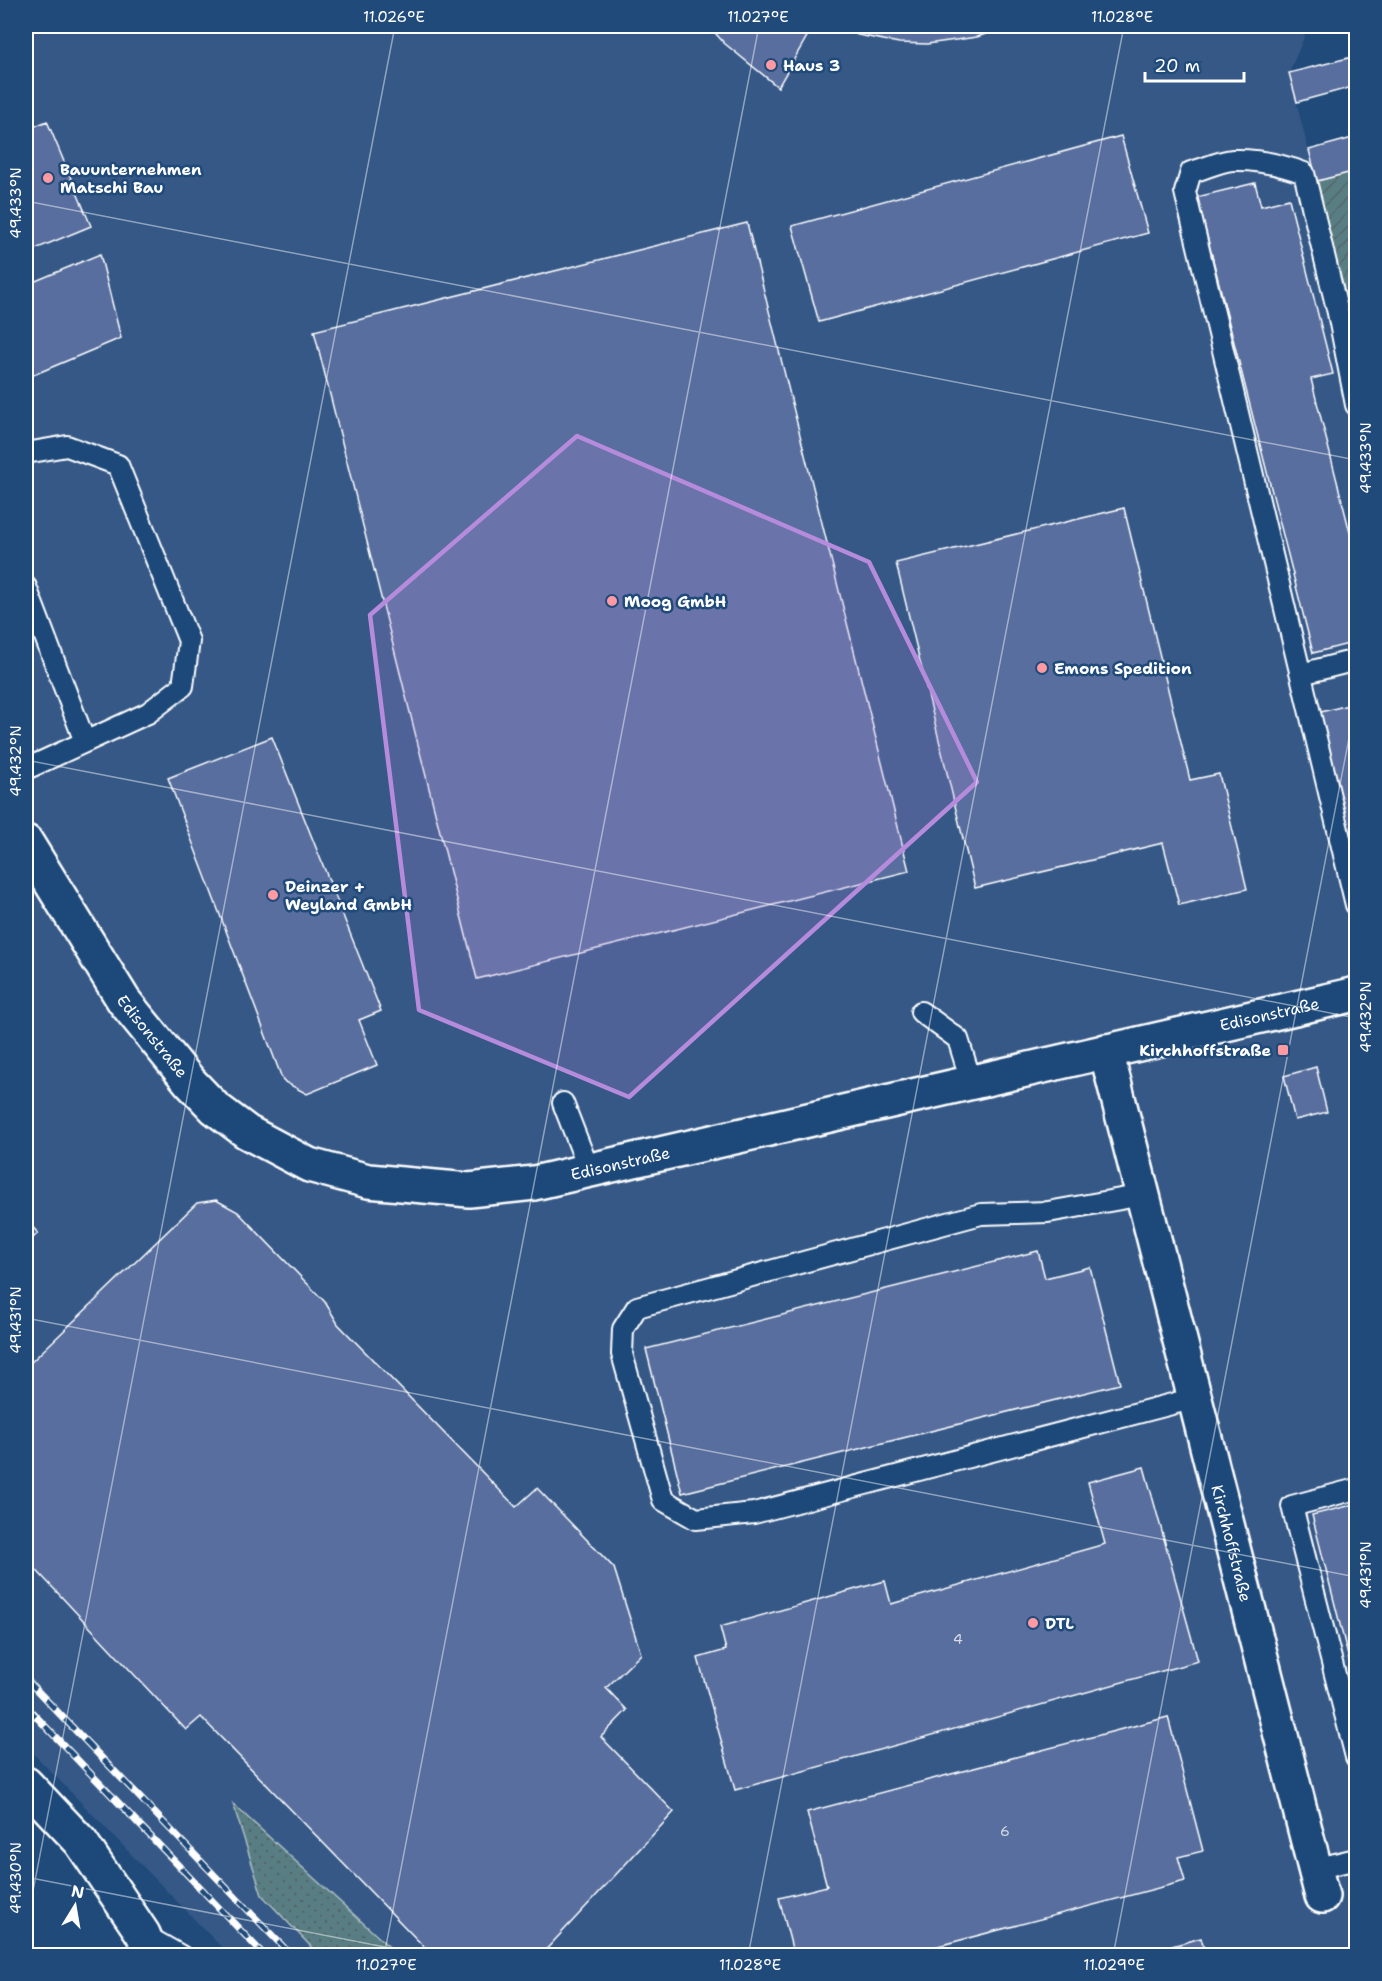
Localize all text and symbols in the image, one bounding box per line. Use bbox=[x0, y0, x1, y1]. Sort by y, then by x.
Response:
text: 11.026°E bbox=[363, 7, 425, 27]
text: 11.027°E bbox=[727, 7, 789, 27]
text: 11.028°E bbox=[1091, 7, 1153, 27]
scale bar bbox=[1145, 45, 1244, 83]
text: 20 m bbox=[1154, 54, 1200, 78]
place label: Haus 3 bbox=[783, 55, 840, 76]
marker: Haus 3 bbox=[764, 58, 778, 72]
place label: Bauunternehmen Matschi Bau bbox=[60, 159, 202, 198]
text: 49.433°N bbox=[6, 167, 26, 239]
marker: Bauunternehmen Matschi Bau bbox=[41, 171, 55, 185]
text: 49.433°N bbox=[1356, 422, 1376, 494]
place label: Moog GmbH bbox=[624, 591, 726, 612]
marker: Moog GmbH bbox=[605, 594, 619, 608]
place label: Emons Spedition bbox=[1054, 658, 1192, 679]
marker: Emons Spedition bbox=[1035, 661, 1049, 675]
text: 49.432°N bbox=[6, 725, 26, 797]
place label: Deinzer + Weyland GmbH bbox=[285, 876, 412, 915]
marker: Deinzer + Weyland GmbH bbox=[266, 888, 280, 902]
text: 49.432°N bbox=[1356, 981, 1376, 1053]
street label: Edisonstraße bbox=[112, 991, 192, 1082]
street label: Edisonstraße bbox=[1218, 993, 1321, 1036]
place label: Kirchhoffstraße bbox=[1139, 1040, 1271, 1061]
marker: Kirchhoffstraße bbox=[1276, 1043, 1290, 1057]
street label: Edisonstraße bbox=[569, 1142, 672, 1185]
text: 49.431°N bbox=[6, 1286, 26, 1354]
street label: Kirchhoffstraße bbox=[1206, 1483, 1256, 1604]
text: 49.431°N bbox=[1356, 1541, 1376, 1609]
place label: DTL bbox=[1045, 1613, 1074, 1634]
marker: DTL bbox=[1026, 1616, 1040, 1630]
house number: 4 bbox=[953, 1630, 963, 1648]
house number: 6 bbox=[1000, 1822, 1010, 1840]
text: 49.430°N bbox=[6, 1842, 26, 1914]
north arrow bbox=[45, 1876, 105, 1936]
text: N bbox=[70, 1880, 86, 1903]
text: 11.027°E bbox=[355, 1955, 417, 1975]
text: 11.028°E bbox=[719, 1955, 781, 1975]
text: 11.029°E bbox=[1083, 1955, 1145, 1975]

